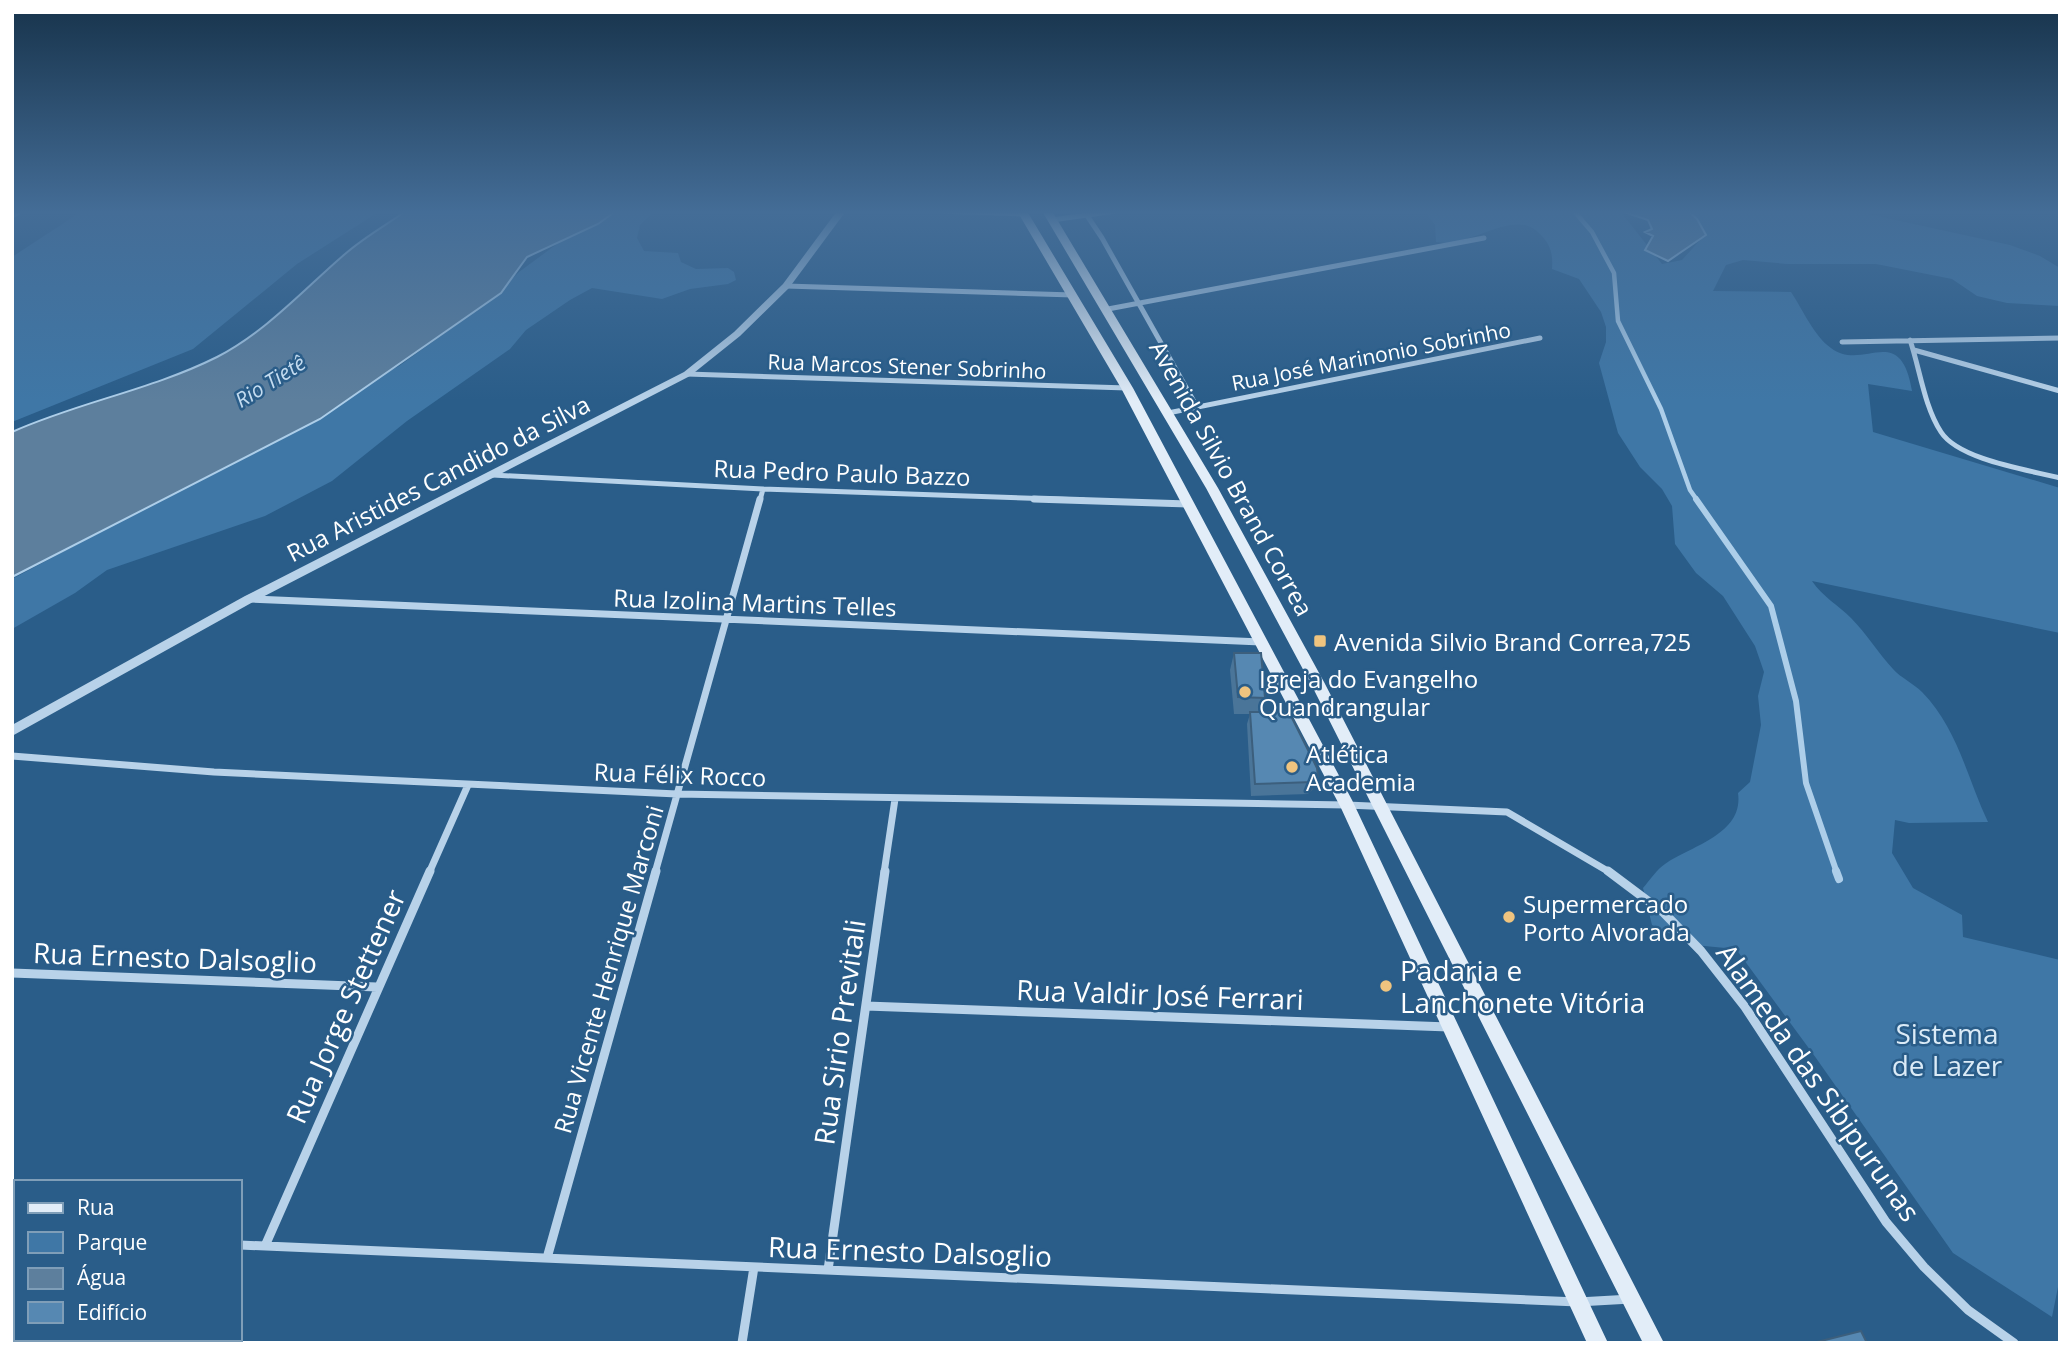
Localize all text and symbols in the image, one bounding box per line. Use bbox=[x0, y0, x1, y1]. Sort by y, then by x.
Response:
street label: Rua José Marinonio Sobrinho bbox=[1229, 315, 1513, 397]
street label: Avenida Silvio Brand Correa bbox=[1142, 334, 1322, 622]
street label: Rua Marcos Stener Sobrinho bbox=[767, 347, 1047, 385]
water label: Rio Tietê bbox=[229, 348, 311, 414]
street label: Rua Aristides Candido da Silva bbox=[281, 387, 595, 569]
street label: Rua Pedro Paulo Bazzo bbox=[713, 451, 971, 493]
street label: Rua Izolina Martins Telles bbox=[613, 581, 897, 623]
place label: Avenida Silvio Brand Correa,725 bbox=[1334, 625, 1691, 658]
marker: Avenida Silvio Brand Correa,725 bbox=[1312, 633, 1328, 649]
place label: Igreja do Evangelho Quandrangular bbox=[1259, 662, 1478, 723]
marker: Igreja do Evangelho Quandrangular bbox=[1237, 684, 1253, 700]
place label: Atlética Academia bbox=[1306, 737, 1416, 798]
street label: Rua Félix Rocco bbox=[593, 754, 767, 794]
marker: Atlética Academia bbox=[1284, 759, 1300, 775]
street label: Rua Vicente Henrique Marconi bbox=[545, 801, 671, 1137]
street label: Rua Jorge Stettener bbox=[276, 882, 414, 1129]
place label: Supermercado Porto Alvorada bbox=[1523, 887, 1690, 948]
marker: Supermercado Porto Alvorada bbox=[1501, 909, 1517, 925]
street label: Rua Sirio Previtali bbox=[804, 917, 874, 1147]
street label: Rua Ernesto Dalsoglio bbox=[32, 933, 318, 981]
street label: Alameda das Sibipurunas bbox=[1709, 936, 1929, 1228]
place label: Padaria e Lanchonete Vitória bbox=[1400, 951, 1645, 1021]
street label: Rua Valdir José Ferrari bbox=[1016, 970, 1304, 1018]
marker: Padaria e Lanchonete Vitória bbox=[1378, 978, 1394, 994]
park label: Sistema de Lazer bbox=[1892, 1014, 2003, 1084]
legend bbox=[14, 1180, 242, 1341]
text: Rua bbox=[77, 1193, 115, 1221]
street label: Rua Ernesto Dalsoglio bbox=[767, 1227, 1053, 1275]
text: Parque bbox=[77, 1228, 147, 1256]
text: Água bbox=[77, 1263, 126, 1291]
text: Edifício bbox=[77, 1298, 147, 1326]

